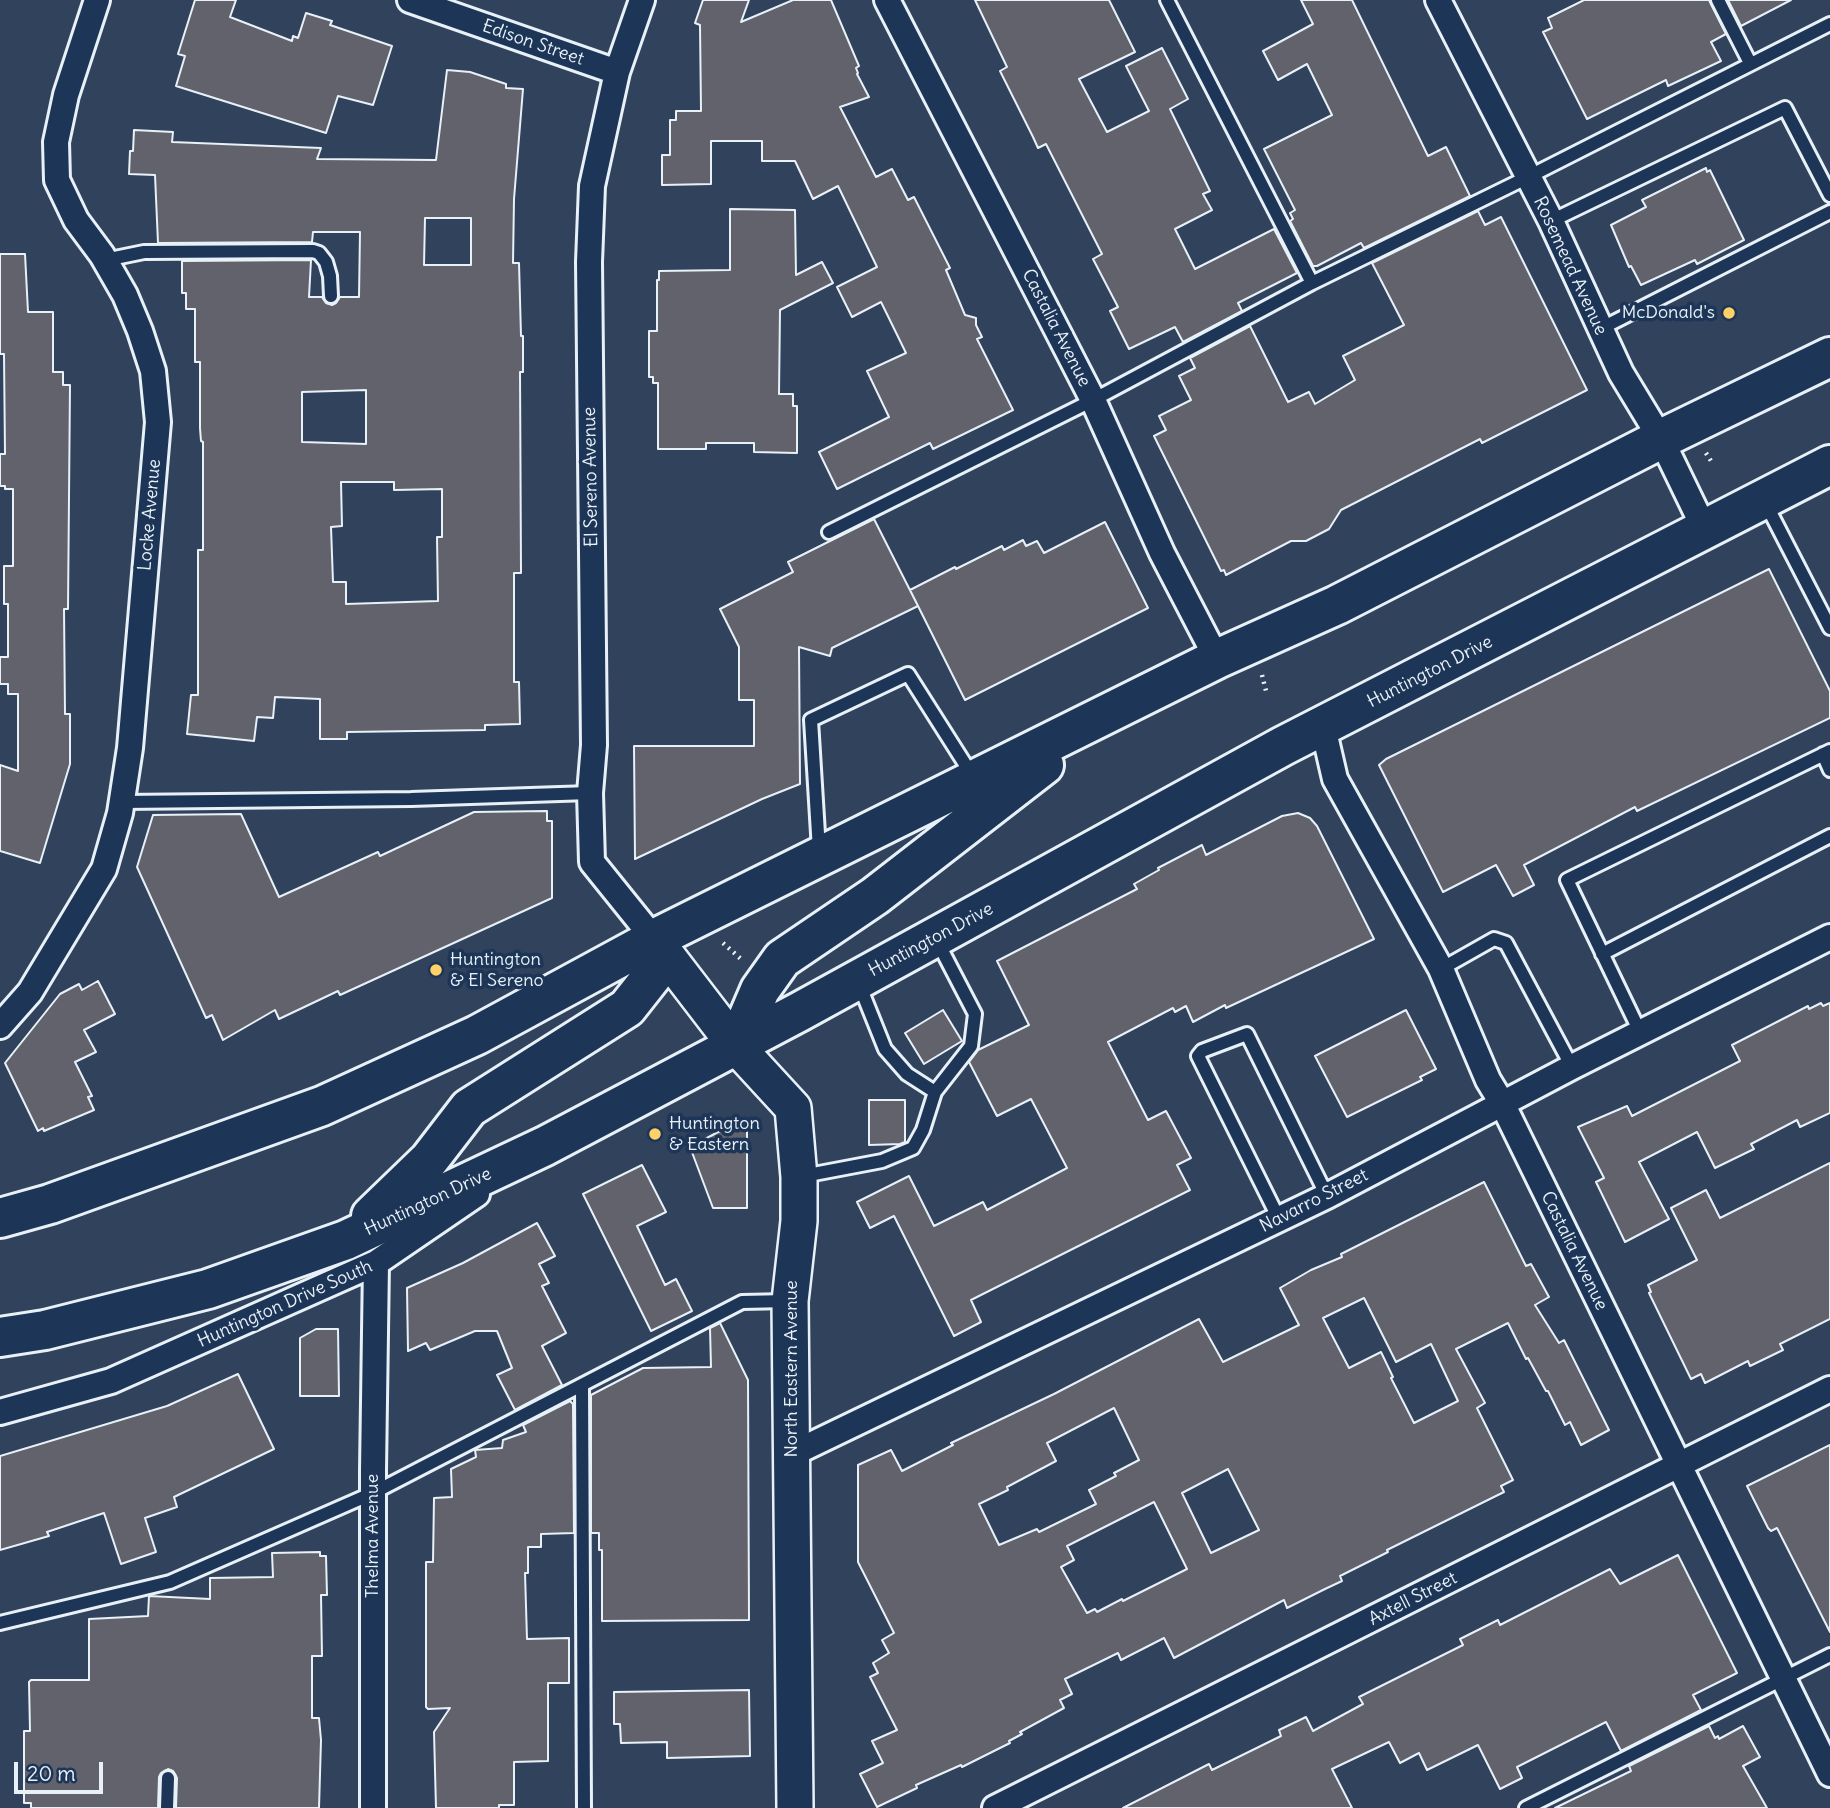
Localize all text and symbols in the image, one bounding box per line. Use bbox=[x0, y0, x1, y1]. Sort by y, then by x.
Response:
street label: Edison Street bbox=[479, 16, 587, 70]
street label: Rosemead Avenue bbox=[1528, 193, 1612, 339]
street label: Castalia Avenue bbox=[1017, 265, 1095, 391]
place label: McDonald's bbox=[1622, 302, 1715, 324]
marker: McDonald's bbox=[1721, 305, 1737, 321]
street label: El Sereno Avenue bbox=[579, 407, 603, 547]
street label: Locke Avenue bbox=[134, 458, 166, 572]
street label: Huntington Drive bbox=[1364, 631, 1496, 713]
street label: Huntington Drive bbox=[865, 898, 997, 982]
place label: Huntington & El Sereno bbox=[450, 949, 544, 992]
marker: Huntington & El Sereno bbox=[428, 962, 444, 978]
place label: Huntington & Eastern bbox=[669, 1113, 760, 1156]
marker: Huntington & Eastern bbox=[647, 1126, 663, 1142]
street label: Huntington Drive bbox=[361, 1163, 495, 1241]
street label: Navarro Street bbox=[1256, 1164, 1372, 1238]
street label: Castalia Avenue bbox=[1536, 1188, 1612, 1314]
street label: Huntington Drive South bbox=[194, 1256, 376, 1352]
street label: North Eastern Avenue bbox=[781, 1280, 803, 1458]
street label: Thelma Avenue bbox=[362, 1474, 384, 1598]
street label: Axtell Street bbox=[1365, 1568, 1461, 1630]
scale bar bbox=[18, 1748, 107, 1792]
text: 20 m bbox=[27, 1760, 76, 1787]

